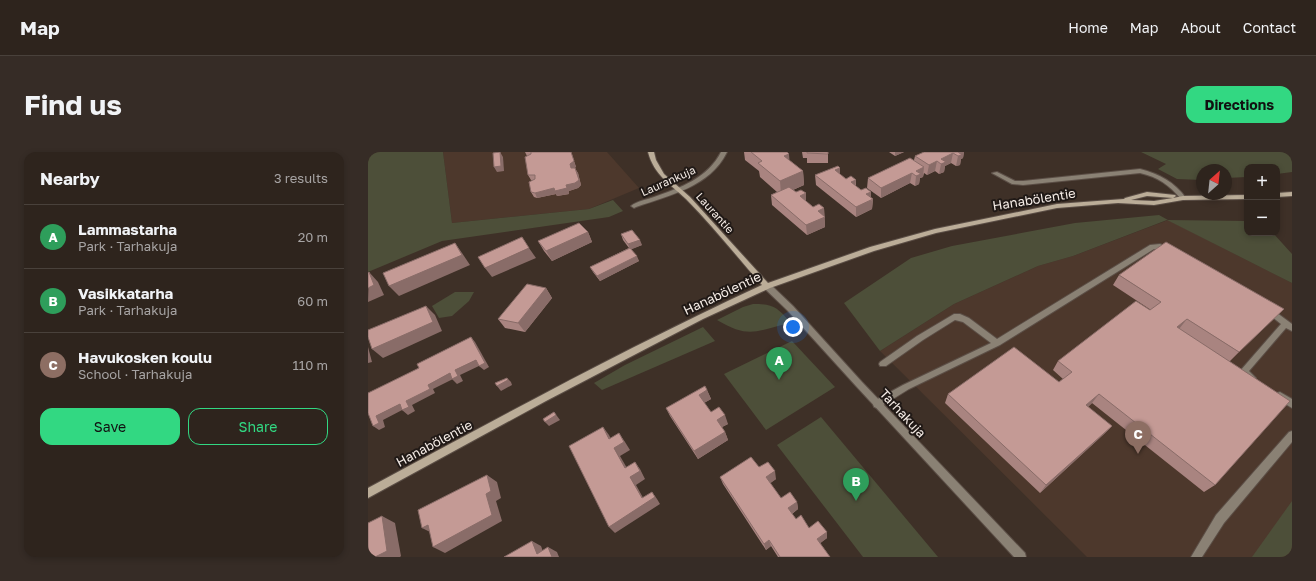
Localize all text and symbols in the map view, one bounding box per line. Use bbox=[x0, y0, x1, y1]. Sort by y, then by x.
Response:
text: Map bbox=[20, 16, 60, 39]
text: Home bbox=[1068, 19, 1108, 36]
text: Map bbox=[1130, 19, 1158, 36]
text: About bbox=[1180, 19, 1221, 36]
text: Contact bbox=[1243, 19, 1296, 36]
button: Directions bbox=[1186, 86, 1292, 123]
text: Find us bbox=[24, 88, 122, 121]
street label: Laurankuja bbox=[638, 163, 697, 198]
north arrow bbox=[1196, 164, 1232, 200]
map controls bbox=[1244, 164, 1280, 236]
button: + bbox=[1244, 164, 1280, 200]
text: Nearby bbox=[40, 168, 100, 189]
text: 3 results bbox=[274, 170, 328, 186]
street label: Hanabölentie bbox=[991, 185, 1077, 213]
street label: Laurantie bbox=[694, 190, 737, 236]
button: − bbox=[1244, 200, 1280, 236]
text: Lammastarha bbox=[78, 220, 177, 238]
text: A bbox=[48, 229, 58, 245]
text: 20 m bbox=[298, 229, 328, 245]
text: Park · Tarhakuja bbox=[78, 238, 177, 254]
street label: Hanabölentie bbox=[681, 268, 763, 318]
text: Vasikkatarha bbox=[78, 284, 173, 302]
text: B bbox=[48, 293, 58, 309]
text: 60 m bbox=[297, 293, 328, 309]
text: Park · Tarhakuja bbox=[78, 302, 177, 318]
your location bbox=[783, 317, 803, 337]
pin: A bbox=[766, 347, 792, 380]
text: Havukosken koulu bbox=[78, 348, 212, 366]
text: C bbox=[48, 357, 58, 373]
text: 110 m bbox=[293, 357, 328, 373]
text: School · Tarhakuja bbox=[78, 366, 192, 382]
street label: Tarhakuja bbox=[876, 385, 930, 441]
button: Save bbox=[40, 408, 180, 445]
button: Share bbox=[188, 408, 328, 445]
street label: Hanabölentie bbox=[393, 416, 475, 470]
pin: C bbox=[1125, 421, 1151, 454]
pin: B bbox=[843, 468, 869, 501]

